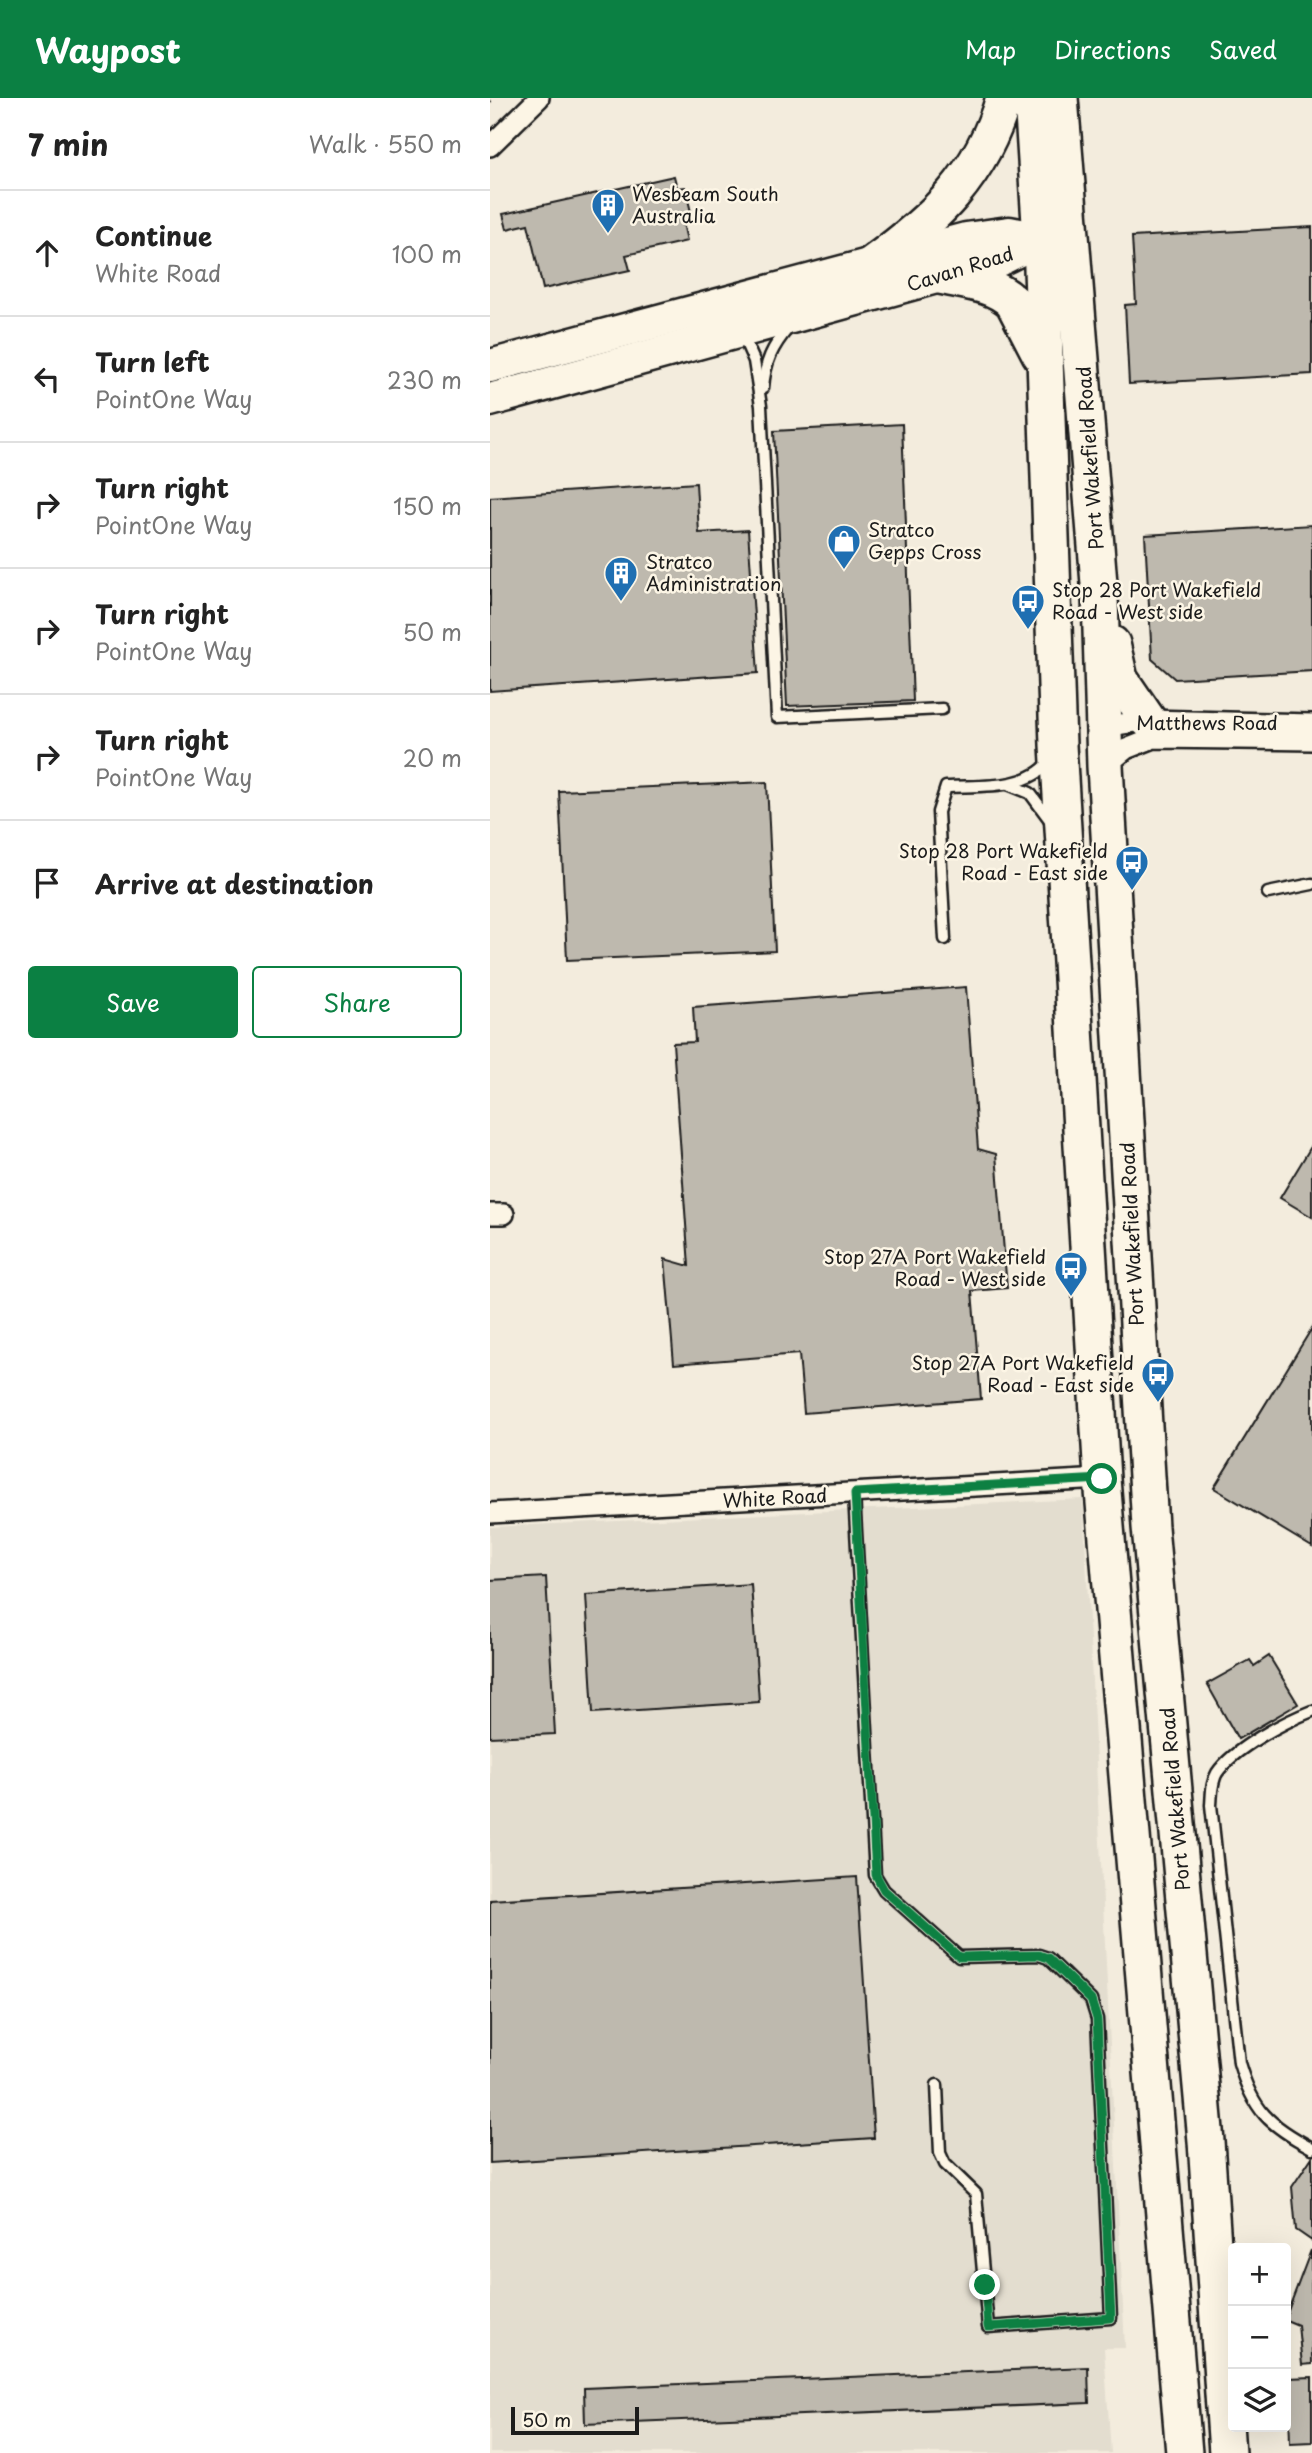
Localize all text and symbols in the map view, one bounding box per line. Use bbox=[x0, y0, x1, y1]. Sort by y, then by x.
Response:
text: Waypost bbox=[35, 24, 181, 74]
text: Map bbox=[965, 31, 1016, 67]
text: Directions bbox=[1054, 31, 1171, 67]
text: Saved bbox=[1209, 31, 1277, 67]
text: 7 min bbox=[28, 121, 109, 166]
text: Walk · 550 m bbox=[309, 126, 462, 161]
place label: Wesbeam South Australia bbox=[632, 179, 779, 229]
building icon: Wesbeam South Australia bbox=[589, 186, 627, 235]
text: Continue bbox=[95, 216, 212, 255]
icon: ahead bbox=[28, 234, 66, 272]
text: 100 m bbox=[392, 236, 462, 271]
street label: Cavan Road bbox=[903, 239, 1017, 298]
text: White Road bbox=[95, 255, 222, 290]
text: Turn left bbox=[95, 342, 210, 381]
icon: left bbox=[28, 360, 66, 398]
text: 230 m bbox=[387, 362, 462, 397]
street label: Port Wakefield Road bbox=[1069, 365, 1109, 551]
text: PointOne Way bbox=[95, 381, 252, 416]
text: Turn right bbox=[95, 468, 229, 507]
icon: right bbox=[28, 486, 66, 524]
text: 150 m bbox=[393, 488, 462, 523]
text: PointOne Way bbox=[95, 507, 252, 542]
place label: Stratco Gepps Cross bbox=[868, 515, 981, 565]
shop icon: Stratco Gepps Cross bbox=[825, 522, 863, 571]
place label: Stratco Administration bbox=[646, 547, 781, 597]
building icon: Stratco Administration bbox=[602, 554, 640, 603]
place label: Stop 28 Port Wakefield Road - West side bbox=[1052, 575, 1261, 625]
bus stop icon: Stop 28 Port Wakefield Road - West side bbox=[1009, 582, 1047, 631]
text: Turn right bbox=[95, 594, 229, 633]
icon: right bbox=[28, 612, 66, 650]
text: 50 m bbox=[402, 614, 462, 649]
text: PointOne Way bbox=[95, 633, 252, 668]
street label: Matthews Road bbox=[1136, 708, 1278, 736]
text: Turn right bbox=[95, 720, 229, 759]
icon: right bbox=[28, 738, 66, 776]
text: 20 m bbox=[403, 740, 462, 775]
text: PointOne Way bbox=[95, 759, 252, 794]
place label: Stop 28 Port Wakefield Road - East side bbox=[899, 836, 1108, 886]
bus stop icon: Stop 28 Port Wakefield Road - East side bbox=[1113, 843, 1151, 892]
icon: arrive bbox=[28, 864, 66, 902]
text: Arrive at destination bbox=[95, 864, 374, 903]
button: Save bbox=[28, 966, 238, 1038]
button: Share bbox=[252, 966, 462, 1038]
street label: Port Wakefield Road bbox=[1112, 1141, 1150, 1327]
place label: Stop 27A Port Wakefield Road - West side bbox=[824, 1242, 1046, 1292]
bus stop icon: Stop 27A Port Wakefield Road - West side bbox=[1052, 1249, 1090, 1298]
place label: Stop 27A Port Wakefield Road - East side bbox=[912, 1348, 1134, 1398]
bus stop icon: Stop 27A Port Wakefield Road - East side bbox=[1139, 1355, 1177, 1404]
route start bbox=[1086, 1463, 1117, 1494]
street label: White Road bbox=[722, 1480, 828, 1514]
street label: Port Wakefield Road bbox=[1152, 1706, 1196, 1892]
map controls bbox=[1228, 2243, 1291, 2432]
button: + bbox=[1228, 2243, 1291, 2306]
route end bbox=[969, 2269, 1000, 2300]
button: − bbox=[1228, 2306, 1291, 2369]
button: layers bbox=[1228, 2369, 1291, 2432]
scale bar bbox=[511, 2404, 639, 2436]
text: 50 m bbox=[522, 2405, 571, 2433]

